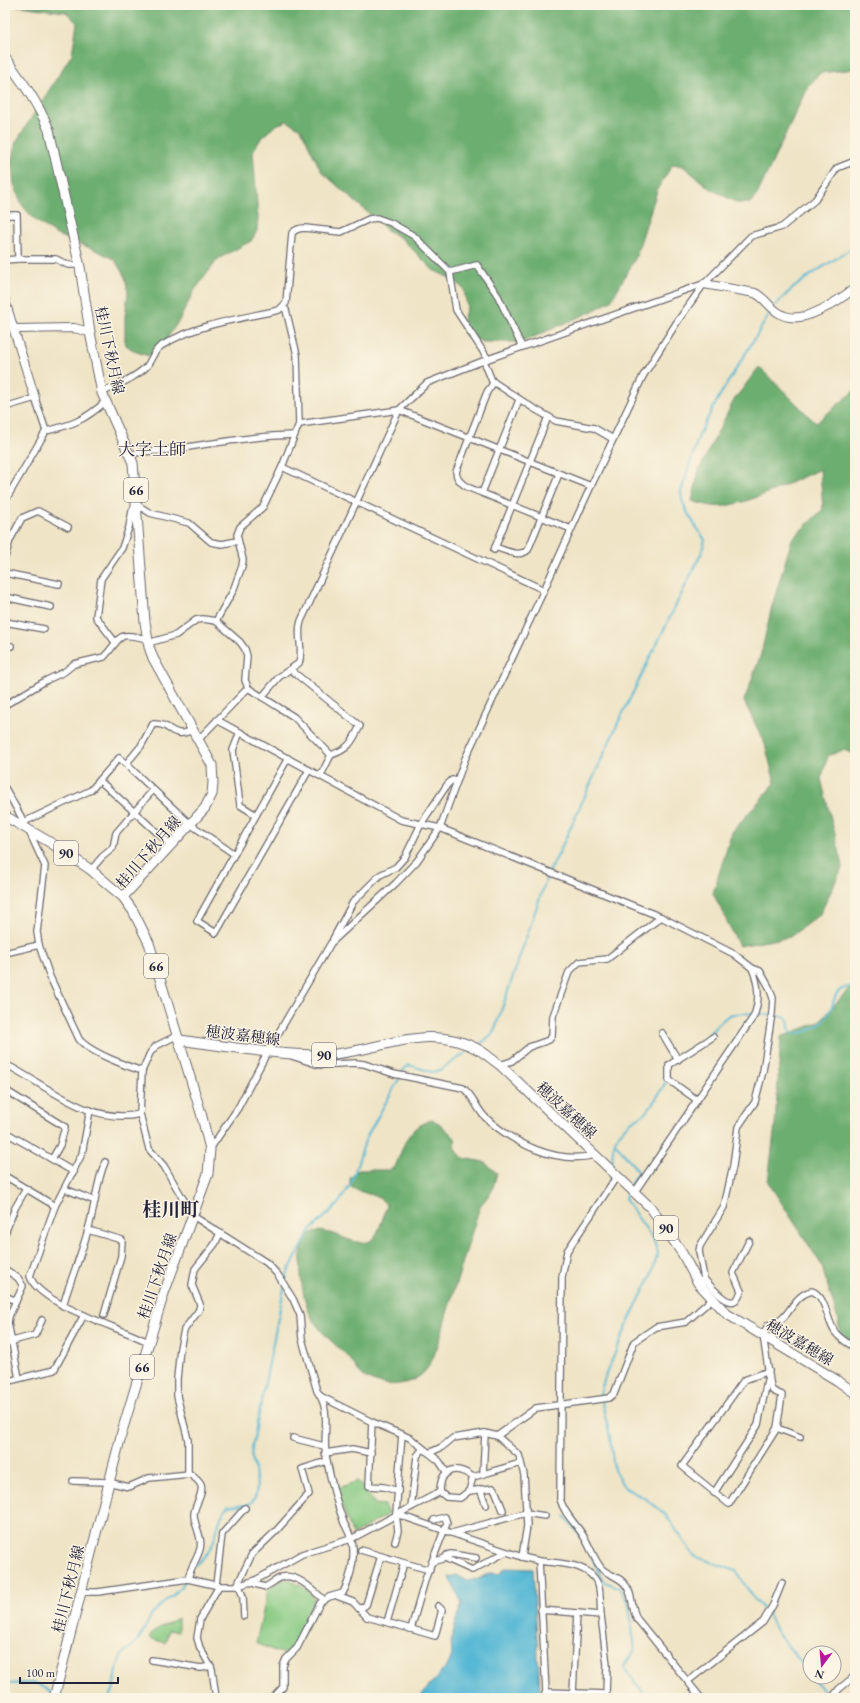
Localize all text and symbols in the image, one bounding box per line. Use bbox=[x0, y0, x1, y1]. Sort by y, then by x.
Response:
street label: 桂川下秋月線 bbox=[91, 304, 129, 396]
district label: 大字土師 bbox=[118, 438, 186, 460]
road number: 66 bbox=[124, 478, 148, 502]
street label: 桂川下秋月線 bbox=[111, 812, 185, 892]
road number: 90 bbox=[54, 841, 78, 865]
road number: 66 bbox=[144, 954, 168, 978]
street label: 穂波嘉穂線 bbox=[205, 1021, 281, 1049]
road number: 90 bbox=[312, 1043, 336, 1067]
street label: 穂波嘉穂線 bbox=[533, 1077, 601, 1143]
district label: 桂川町 bbox=[142, 1197, 200, 1222]
road number: 90 bbox=[654, 1216, 678, 1240]
street label: 桂川下秋月線 bbox=[133, 1230, 181, 1322]
street label: 穂波嘉穂線 bbox=[763, 1315, 837, 1369]
road number: 66 bbox=[130, 1355, 154, 1379]
street label: 桂川下秋月線 bbox=[48, 1543, 88, 1635]
north arrow bbox=[802, 1645, 842, 1685]
scale bar bbox=[20, 1659, 118, 1685]
text: 100 m bbox=[26, 1665, 56, 1681]
text: N bbox=[813, 1667, 825, 1683]

